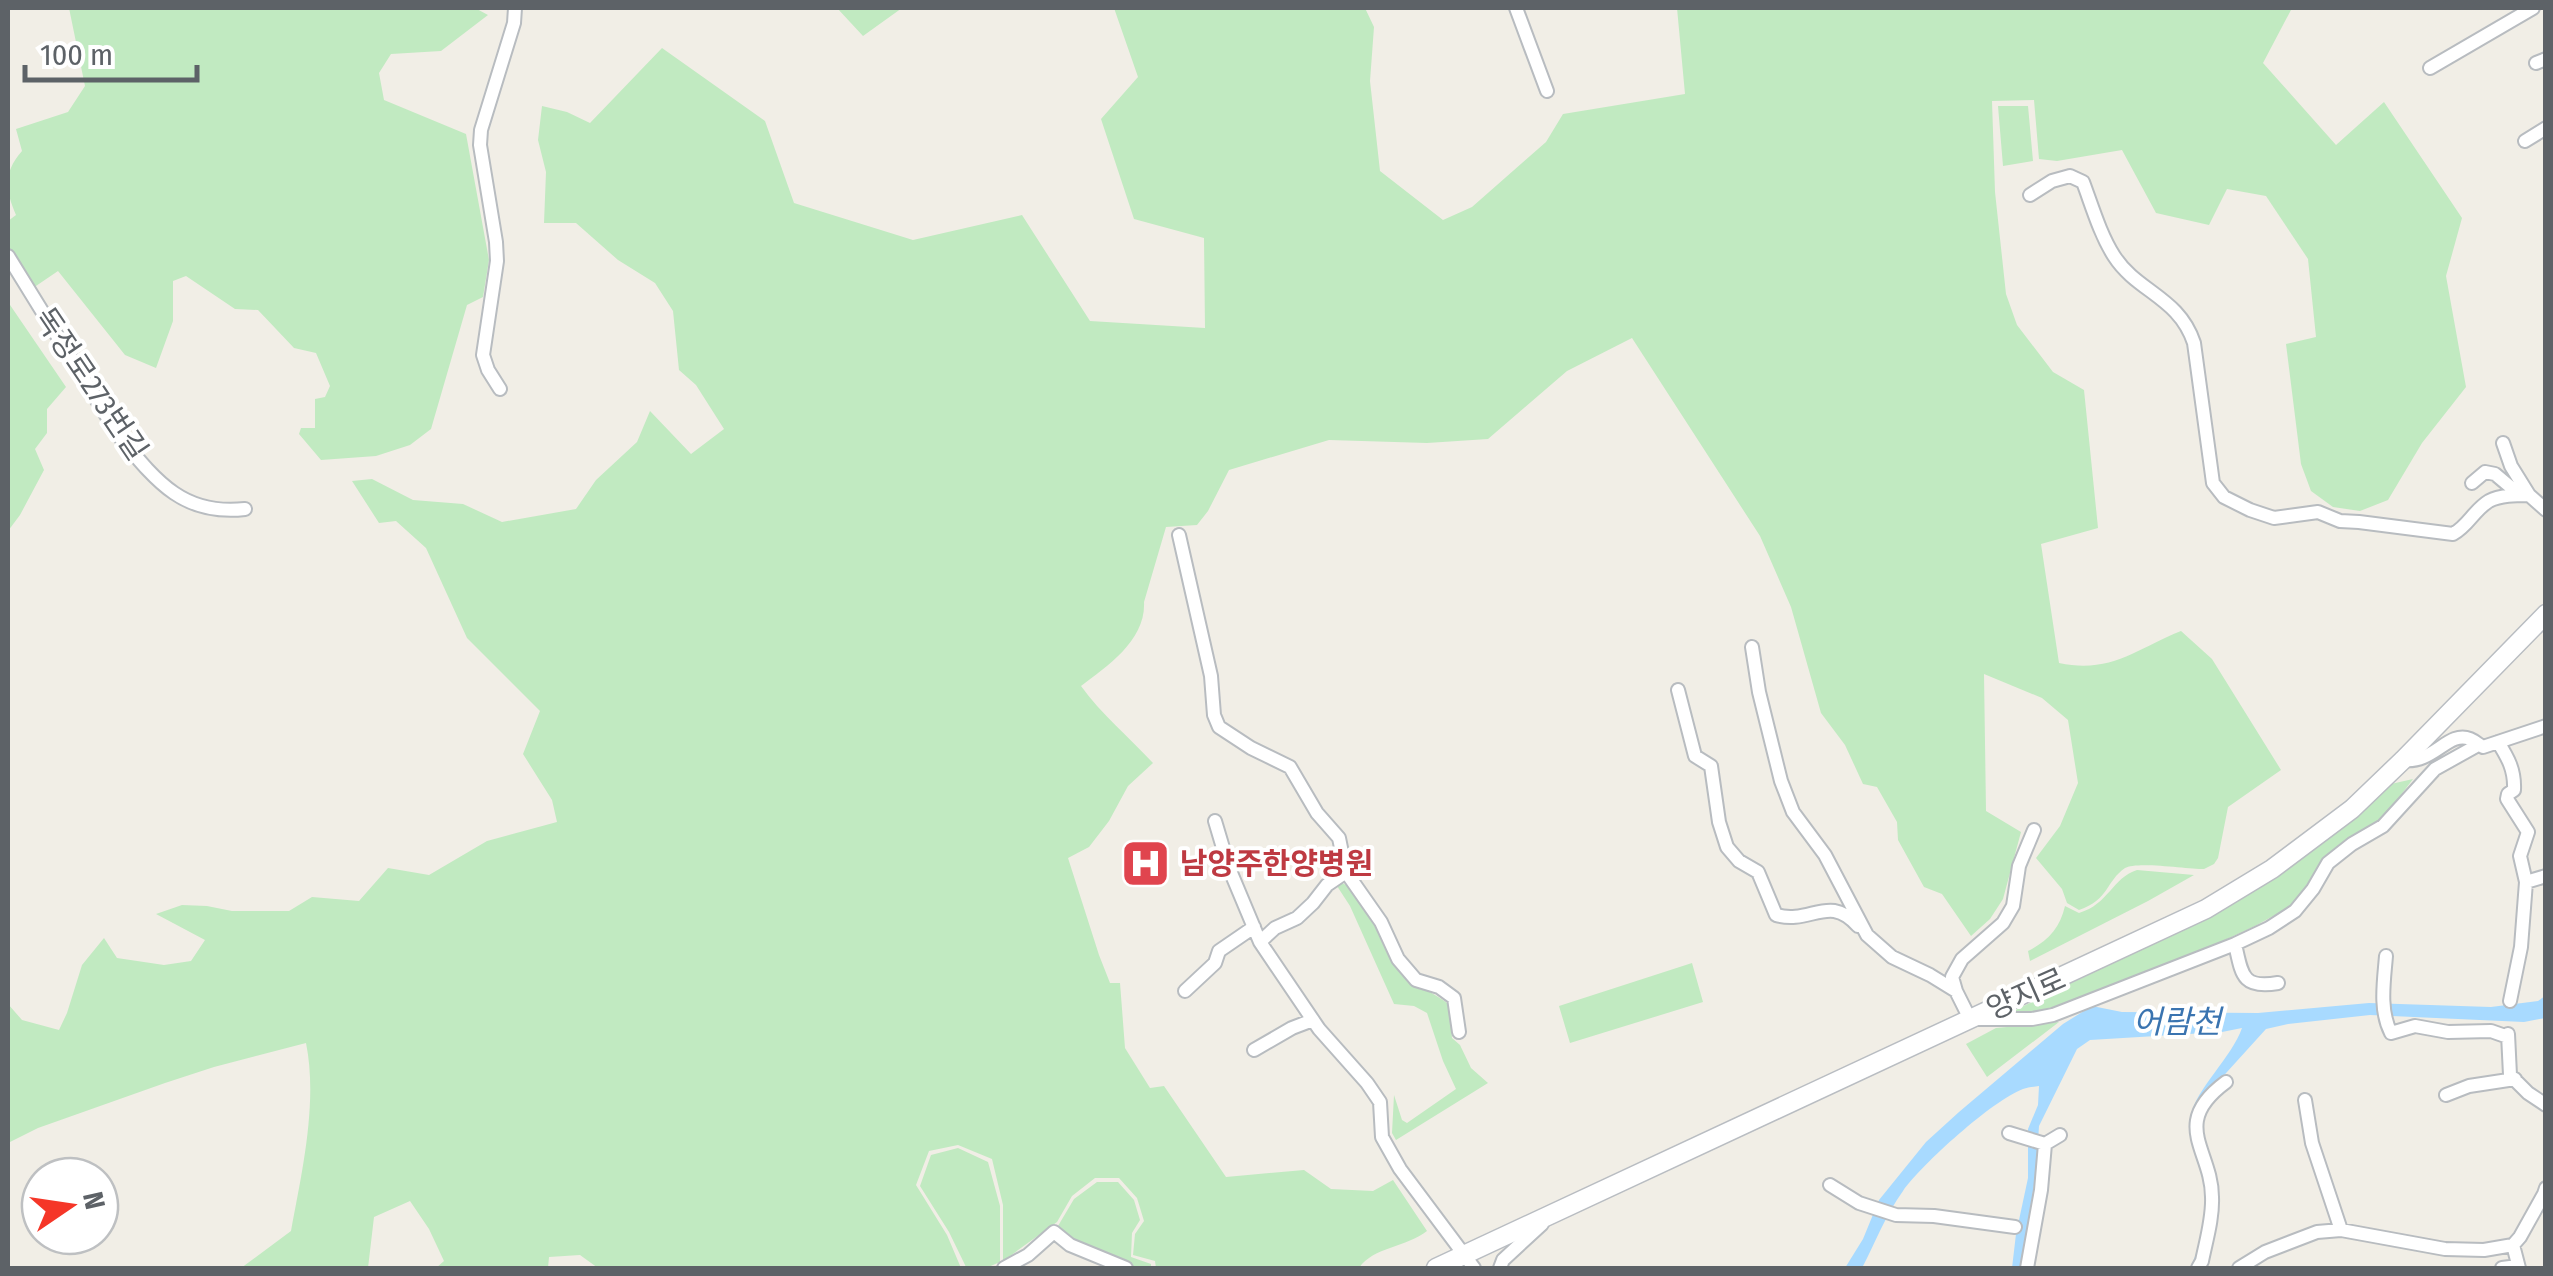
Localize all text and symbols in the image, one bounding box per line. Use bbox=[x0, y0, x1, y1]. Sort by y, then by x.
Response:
scale bar bbox=[25, 20, 198, 82]
text: 100 m bbox=[40, 37, 113, 73]
street label: 독정로273번길 bbox=[27, 301, 155, 467]
hospital icon: 남양주한양병원 bbox=[1119, 838, 1171, 890]
place label: 남양주한양병원 bbox=[1180, 846, 1373, 882]
street label: 양지로 bbox=[1981, 961, 2071, 1027]
water label: 어람천 bbox=[2133, 1003, 2225, 1041]
north arrow bbox=[20, 1156, 120, 1256]
text: N bbox=[76, 1189, 112, 1212]

